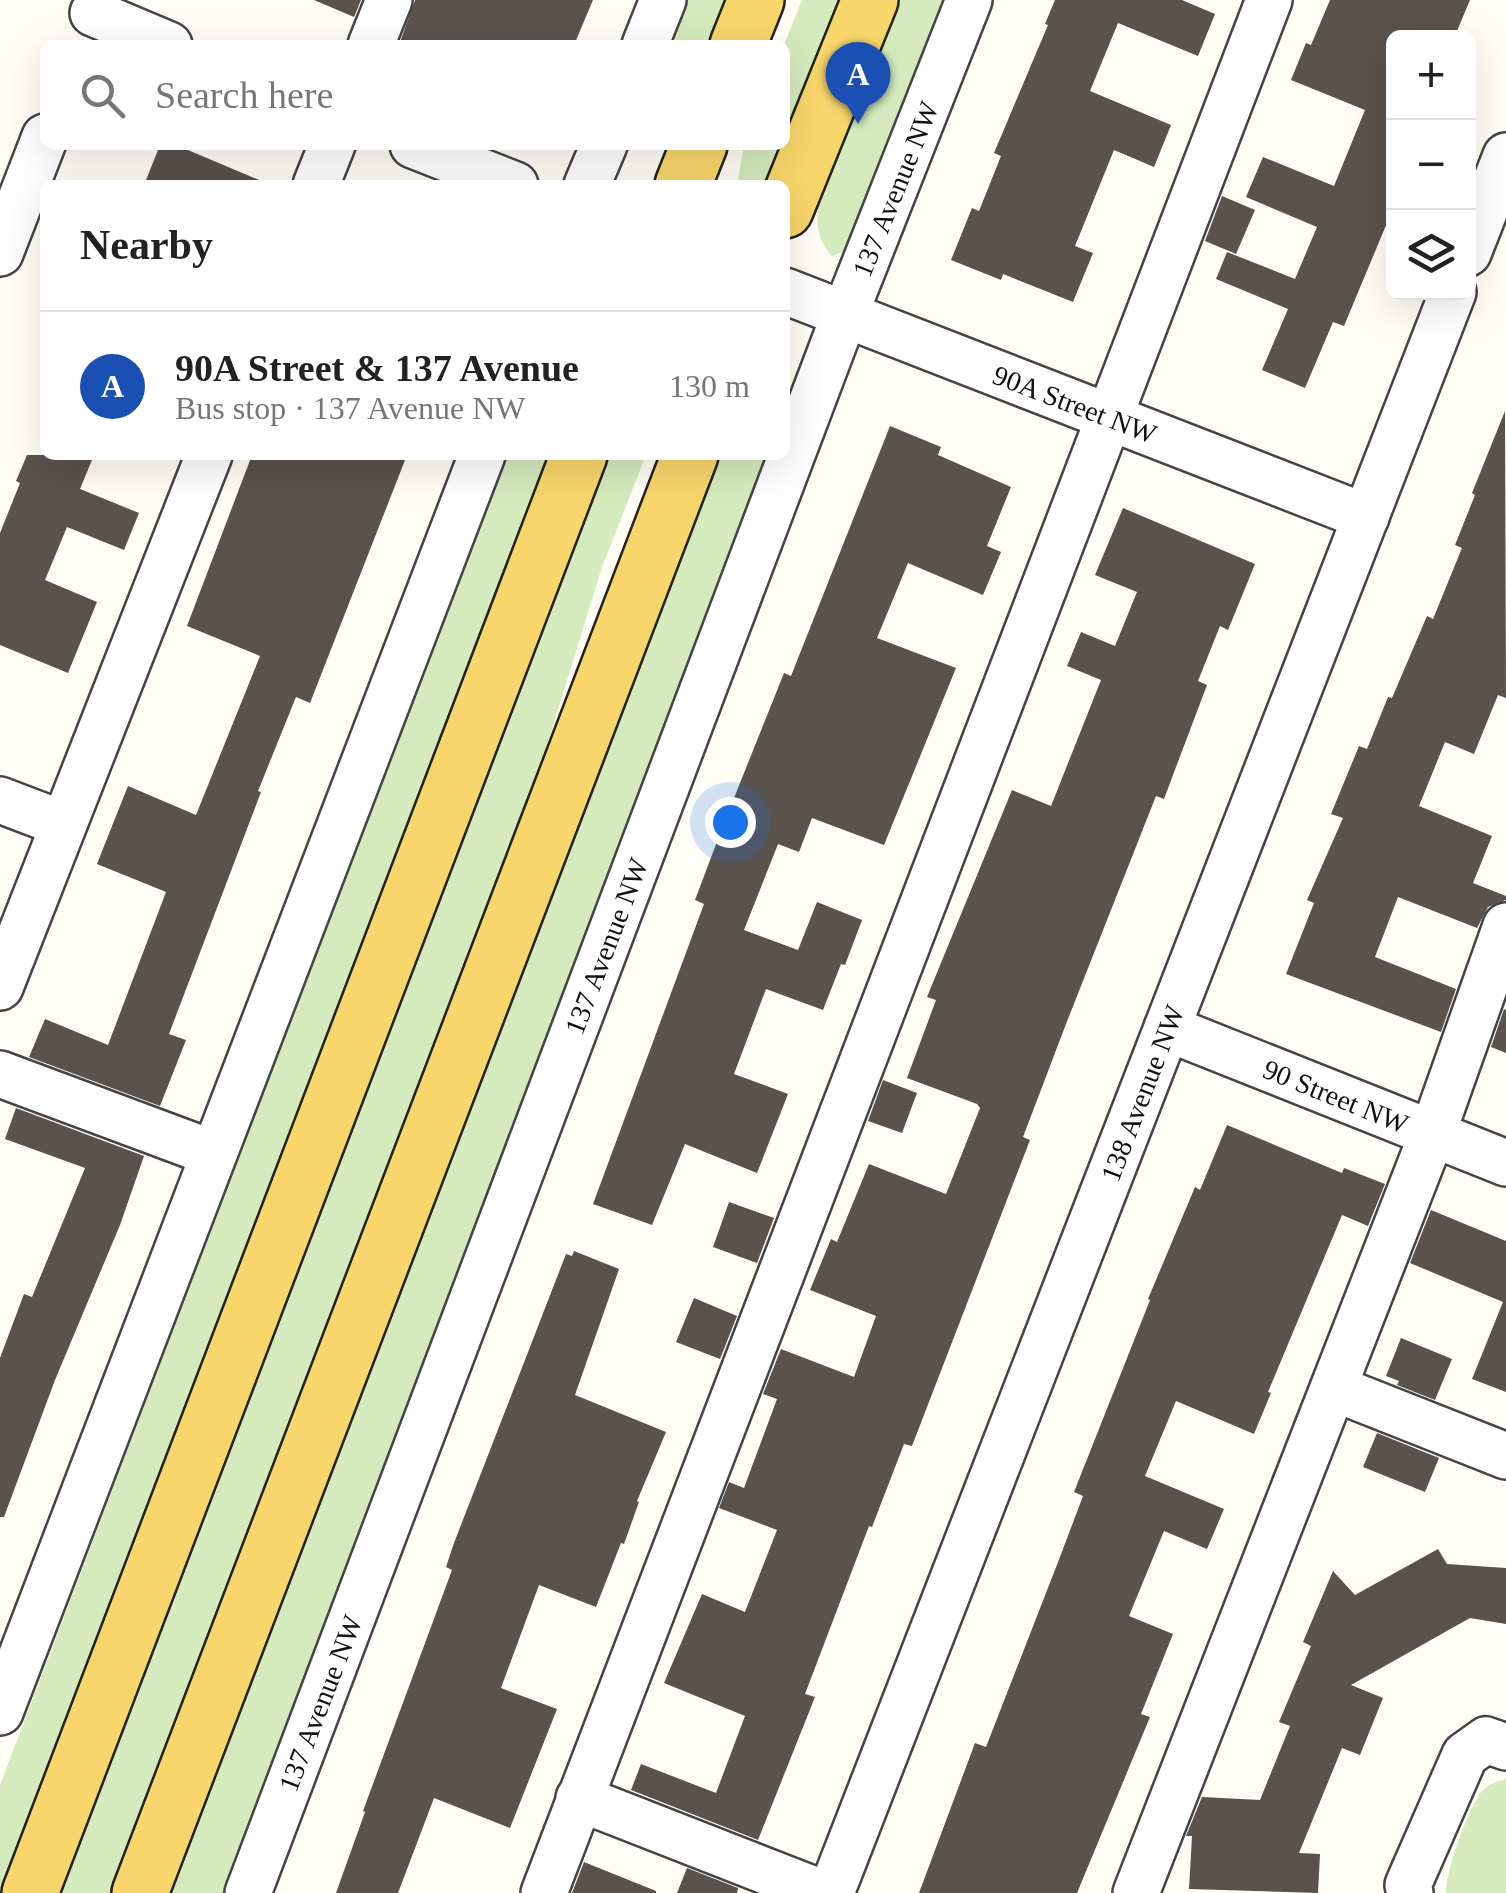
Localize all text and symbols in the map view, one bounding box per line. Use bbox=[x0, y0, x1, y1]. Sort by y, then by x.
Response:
map controls bbox=[1386, 30, 1476, 300]
button: + bbox=[1386, 30, 1476, 120]
search box bbox=[40, 40, 790, 150]
pin: A bbox=[826, 42, 890, 124]
icon: search bbox=[75, 68, 130, 123]
text: Search here bbox=[155, 74, 333, 116]
street label: 137 Avenue NW bbox=[846, 97, 945, 281]
button: − bbox=[1386, 120, 1476, 210]
button: layers bbox=[1386, 210, 1476, 300]
text: Nearby bbox=[80, 222, 213, 268]
text: 90A Street & 137 Avenue bbox=[175, 347, 579, 389]
street label: 90A Street NW bbox=[989, 359, 1161, 450]
text: A bbox=[101, 368, 124, 404]
text: 130 m bbox=[669, 368, 750, 404]
text: Bus stop · 137 Avenue NW bbox=[175, 390, 525, 426]
your location bbox=[705, 797, 756, 848]
street label: 137 Avenue NW bbox=[559, 853, 654, 1039]
street label: 138 Avenue NW bbox=[1095, 1000, 1190, 1186]
street label: 90 Street NW bbox=[1259, 1053, 1414, 1140]
street label: 137 Avenue NW bbox=[273, 1610, 368, 1796]

